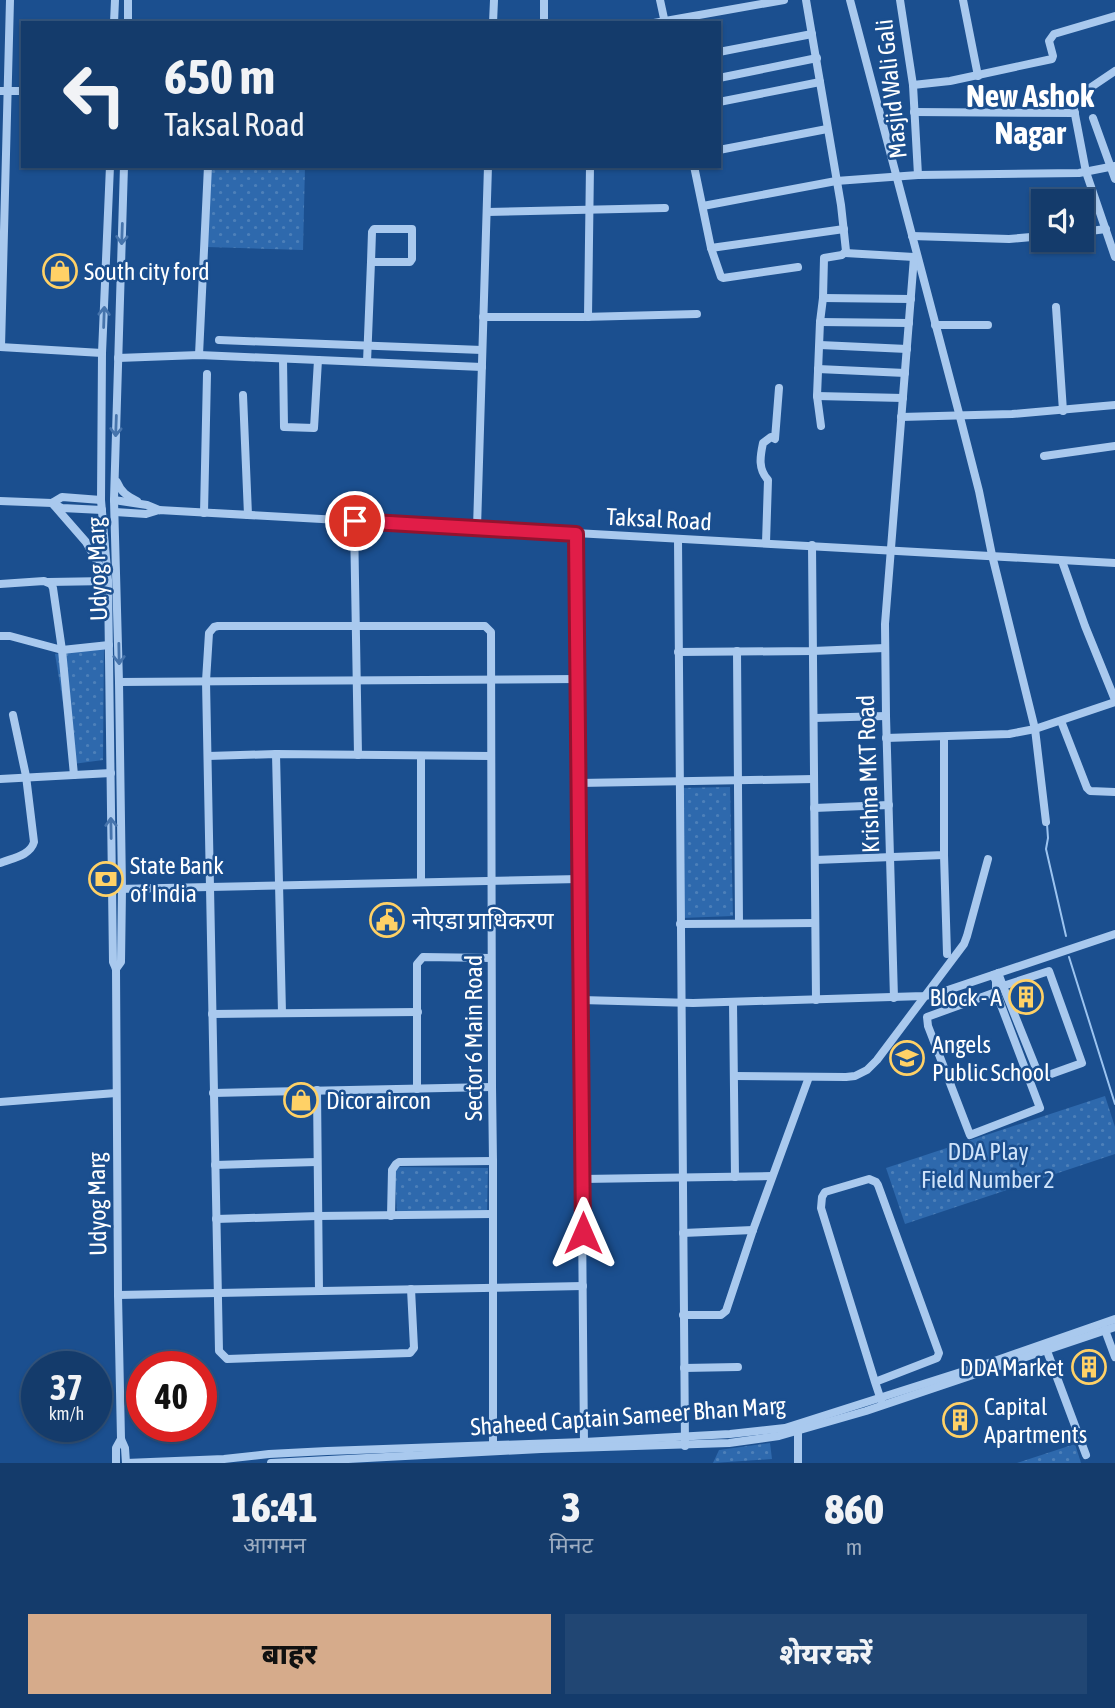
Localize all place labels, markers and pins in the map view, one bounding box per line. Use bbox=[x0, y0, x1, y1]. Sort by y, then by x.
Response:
shop icon: South city ford bbox=[41, 252, 79, 290]
place label: South city ford bbox=[84, 258, 210, 285]
pin bbox=[325, 491, 385, 551]
place label: State Bank of India bbox=[130, 852, 224, 907]
bank icon: State Bank of India bbox=[87, 860, 125, 898]
public building icon: नोएडा प्राधिकरण bbox=[368, 901, 406, 939]
place label: नोएडा प्राधिकरण bbox=[412, 907, 554, 934]
building icon: Block - A bbox=[1007, 978, 1045, 1016]
place label: Block - A bbox=[929, 984, 1002, 1011]
place label: Angels Public School bbox=[932, 1031, 1051, 1086]
school or university icon: Angels Public School bbox=[888, 1039, 926, 1077]
shop icon: Dicor aircon bbox=[282, 1081, 320, 1119]
place label: Dicor aircon bbox=[326, 1087, 431, 1114]
building icon: DDA Market bbox=[1070, 1348, 1108, 1386]
place label: DDA Market bbox=[960, 1354, 1064, 1381]
place label: Capital Apartments bbox=[984, 1393, 1087, 1448]
building icon: Capital Apartments bbox=[941, 1401, 979, 1439]

